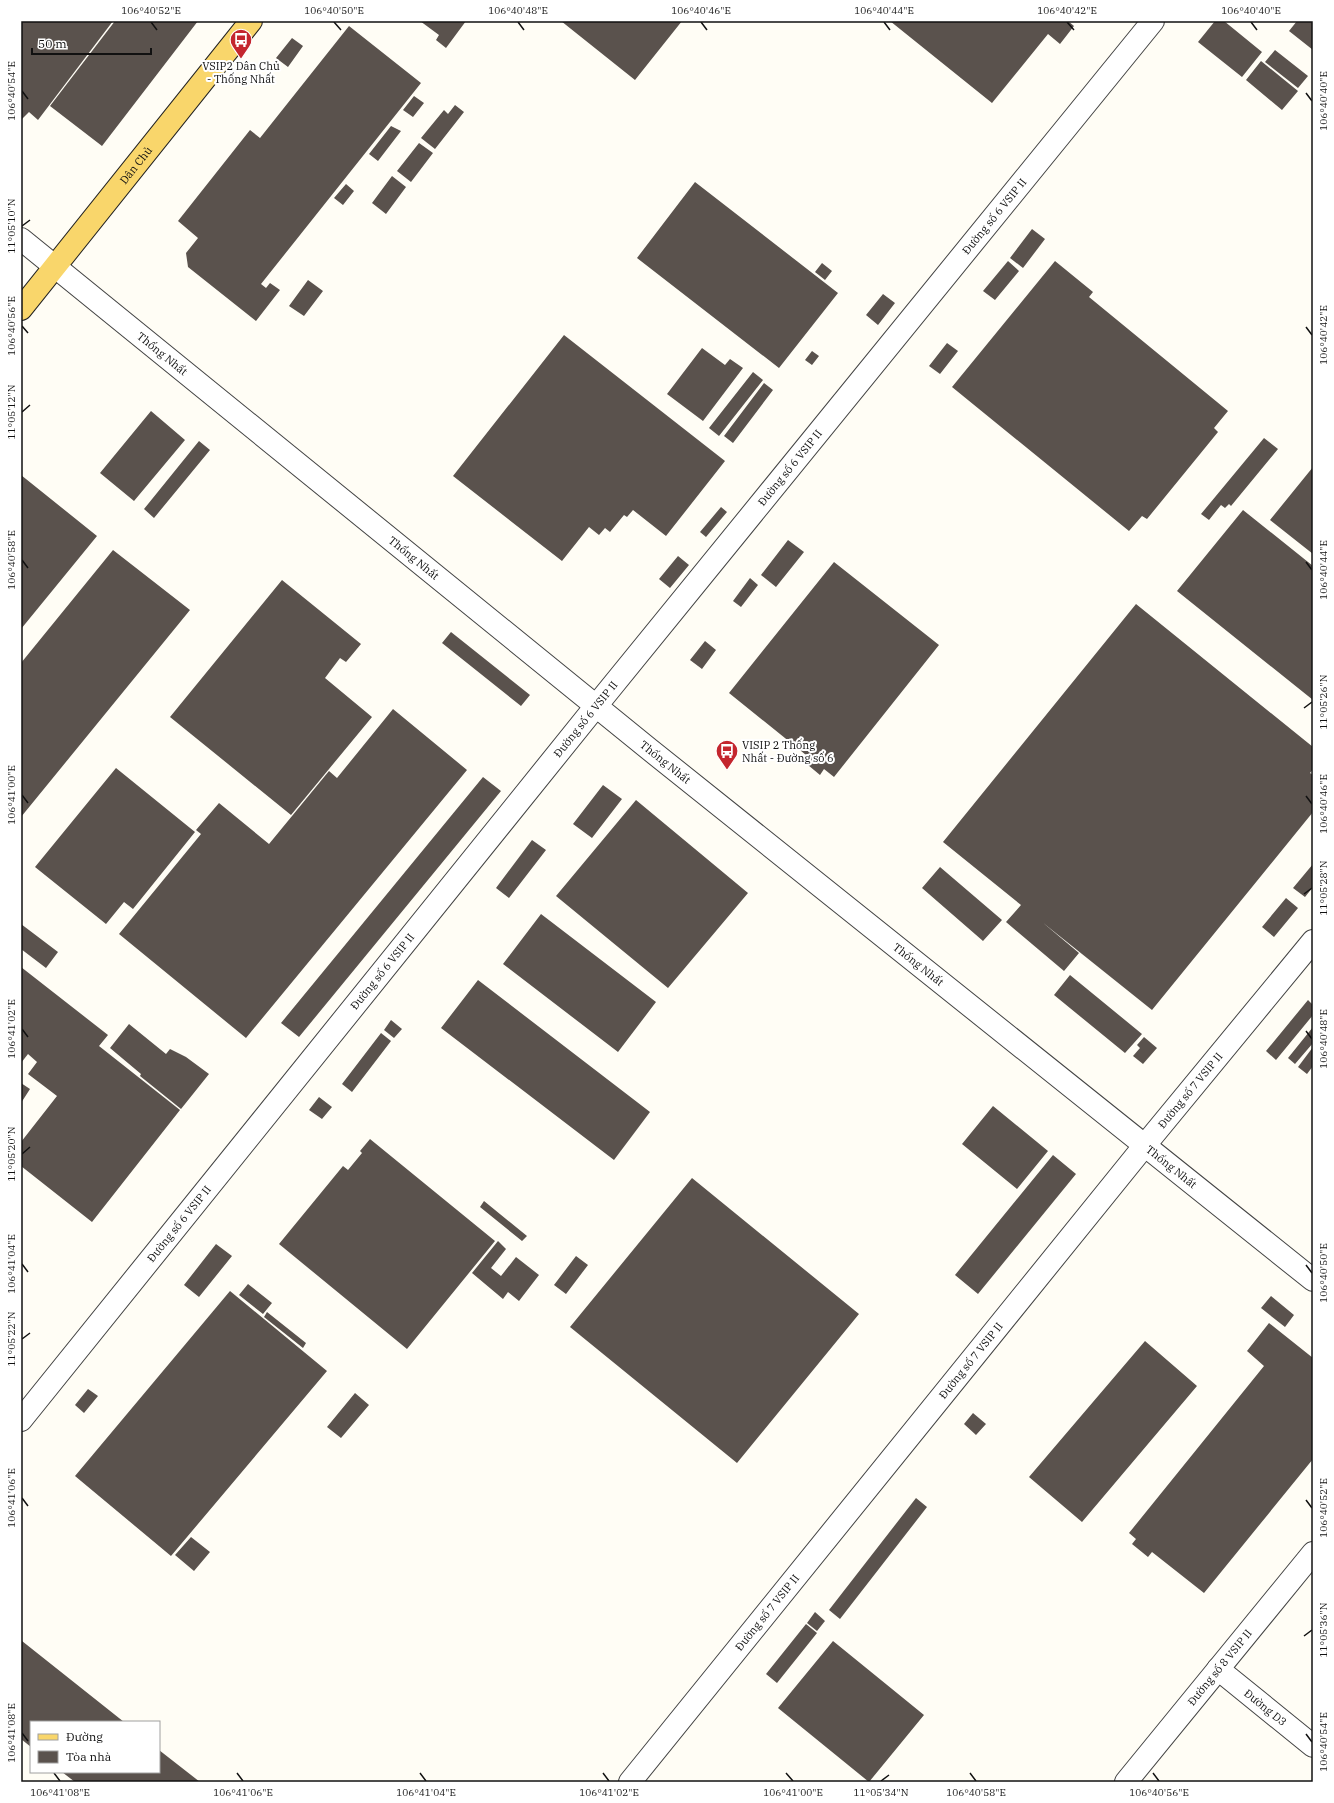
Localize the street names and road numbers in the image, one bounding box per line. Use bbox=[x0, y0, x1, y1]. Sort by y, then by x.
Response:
street label: Dân Chủ bbox=[117, 143, 155, 187]
street label: Đường số 6 VSIP II bbox=[959, 175, 1030, 257]
street label: Thống Nhất bbox=[134, 329, 190, 378]
street label: Đường số 6 VSIP II bbox=[755, 426, 825, 509]
street label: Thống Nhất bbox=[386, 533, 442, 583]
street label: Đường số 6 VSIP II bbox=[550, 678, 621, 760]
street label: Thống Nhất bbox=[637, 738, 694, 787]
street label: Đường số 6 VSIP II bbox=[347, 930, 417, 1012]
street label: Thống Nhất bbox=[890, 940, 947, 989]
street label: Đường số 7 VSIP II bbox=[1155, 1049, 1226, 1131]
street label: Thống Nhất bbox=[1143, 1142, 1200, 1191]
street label: Đường số 6 VSIP II bbox=[144, 1182, 214, 1265]
street label: Đường số 7 VSIP II bbox=[936, 1319, 1006, 1402]
street label: Đường số 7 VSIP II bbox=[732, 1571, 802, 1654]
street label: Đường số 8 VSIP II bbox=[1184, 1626, 1255, 1708]
street label: Đường D3 bbox=[1241, 1686, 1290, 1729]

